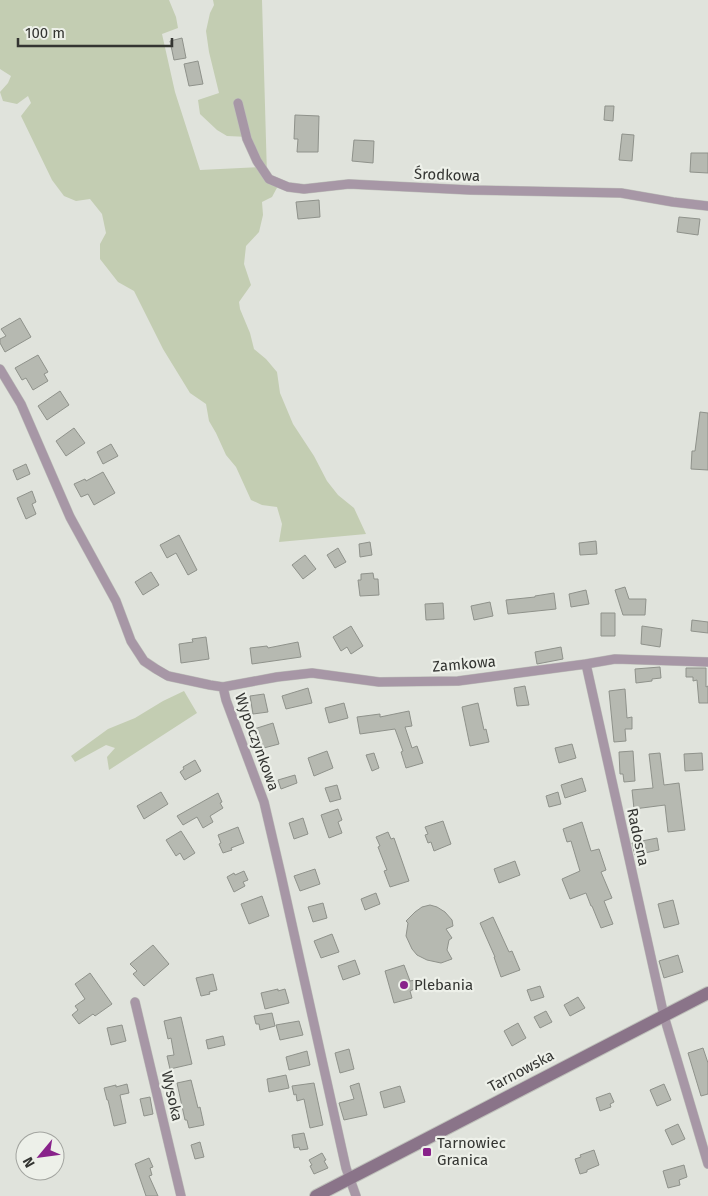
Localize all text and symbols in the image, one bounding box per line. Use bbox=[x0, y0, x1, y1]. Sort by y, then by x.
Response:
scale bar bbox=[18, 15, 171, 47]
text: 100 m bbox=[25, 24, 65, 42]
street label: Środkowa bbox=[414, 165, 480, 185]
street label: Zamkowa bbox=[432, 652, 496, 676]
street label: Wypoczynkowa bbox=[231, 691, 283, 793]
street label: Radosna bbox=[623, 806, 653, 868]
place label: Plebania bbox=[414, 976, 473, 994]
marker: Plebania bbox=[398, 979, 410, 991]
street label: Tarnowska bbox=[485, 1046, 557, 1096]
street label: Wysoka bbox=[157, 1069, 187, 1123]
north arrow bbox=[15, 1131, 65, 1181]
place label: Tarnowiec Granica bbox=[437, 1134, 506, 1169]
marker: Tarnowiec Granica bbox=[421, 1146, 433, 1158]
text: N bbox=[19, 1154, 39, 1170]

